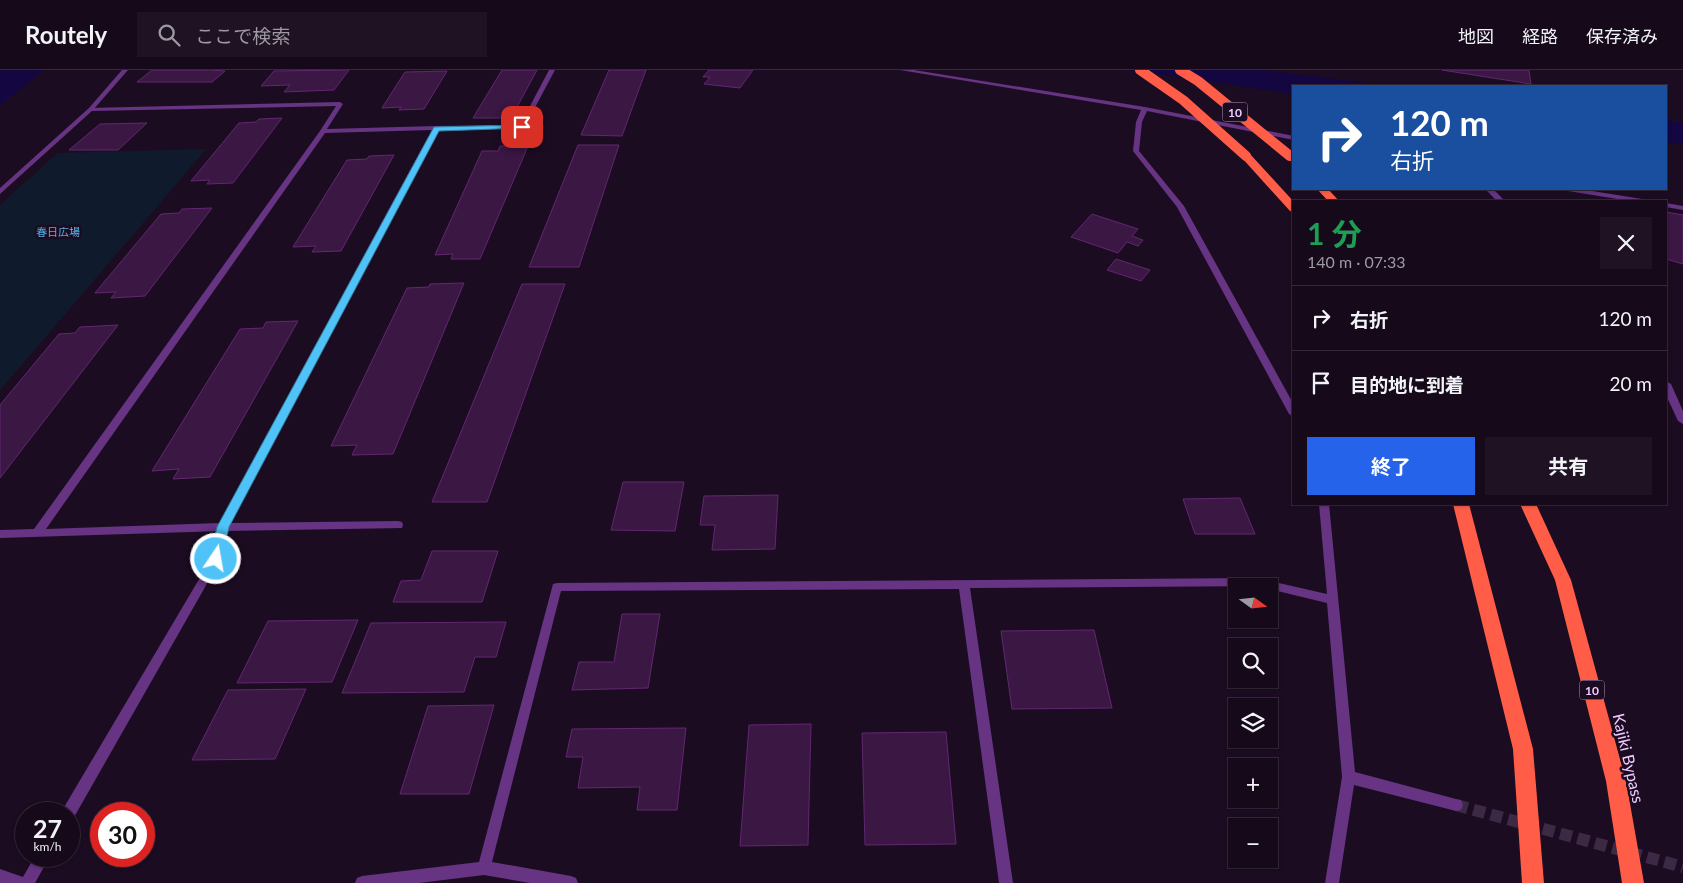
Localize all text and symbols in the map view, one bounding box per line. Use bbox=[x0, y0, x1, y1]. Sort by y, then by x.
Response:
search box bbox=[137, 12, 487, 57]
text: Routely bbox=[25, 20, 107, 49]
icon: search bbox=[155, 21, 183, 49]
text: ここで検索 bbox=[195, 24, 290, 47]
text: 地図 bbox=[1458, 25, 1494, 47]
text: 経路 bbox=[1522, 25, 1558, 47]
text: 保存済み bbox=[1586, 25, 1658, 47]
text: 120 m bbox=[1390, 101, 1489, 143]
road number: 10 bbox=[1222, 102, 1248, 122]
icon: right bbox=[1307, 105, 1372, 170]
pin bbox=[501, 106, 543, 148]
icon: arrive bbox=[508, 113, 536, 141]
text: 右折 bbox=[1390, 147, 1434, 174]
text: 1 分 bbox=[1307, 215, 1362, 251]
button: close bbox=[1600, 217, 1652, 269]
park label: 春日広場 bbox=[36, 225, 80, 238]
text: 140 m · 07:33 bbox=[1307, 252, 1406, 271]
icon: right bbox=[1307, 304, 1335, 332]
text: 120 m bbox=[1598, 307, 1652, 330]
text: 右折 bbox=[1350, 308, 1388, 331]
icon: arrive bbox=[1307, 369, 1335, 397]
text: 20 m bbox=[1609, 372, 1652, 395]
text: 目的地に到着 bbox=[1350, 373, 1464, 396]
button: 終了 bbox=[1307, 437, 1475, 495]
button: 共有 bbox=[1485, 437, 1652, 495]
position arrow bbox=[189, 532, 241, 584]
north arrow bbox=[1228, 578, 1278, 628]
map controls bbox=[1228, 578, 1278, 868]
button: search bbox=[1228, 638, 1278, 688]
road number: 10 bbox=[1580, 680, 1604, 700]
button: layers bbox=[1228, 698, 1278, 748]
street label: Kajiki Bypass bbox=[1609, 711, 1649, 805]
button: + bbox=[1228, 758, 1278, 808]
speed limit sign: 30 bbox=[90, 802, 155, 867]
text: 27 bbox=[33, 813, 62, 843]
button: − bbox=[1228, 818, 1278, 868]
text: km/h bbox=[33, 839, 62, 854]

